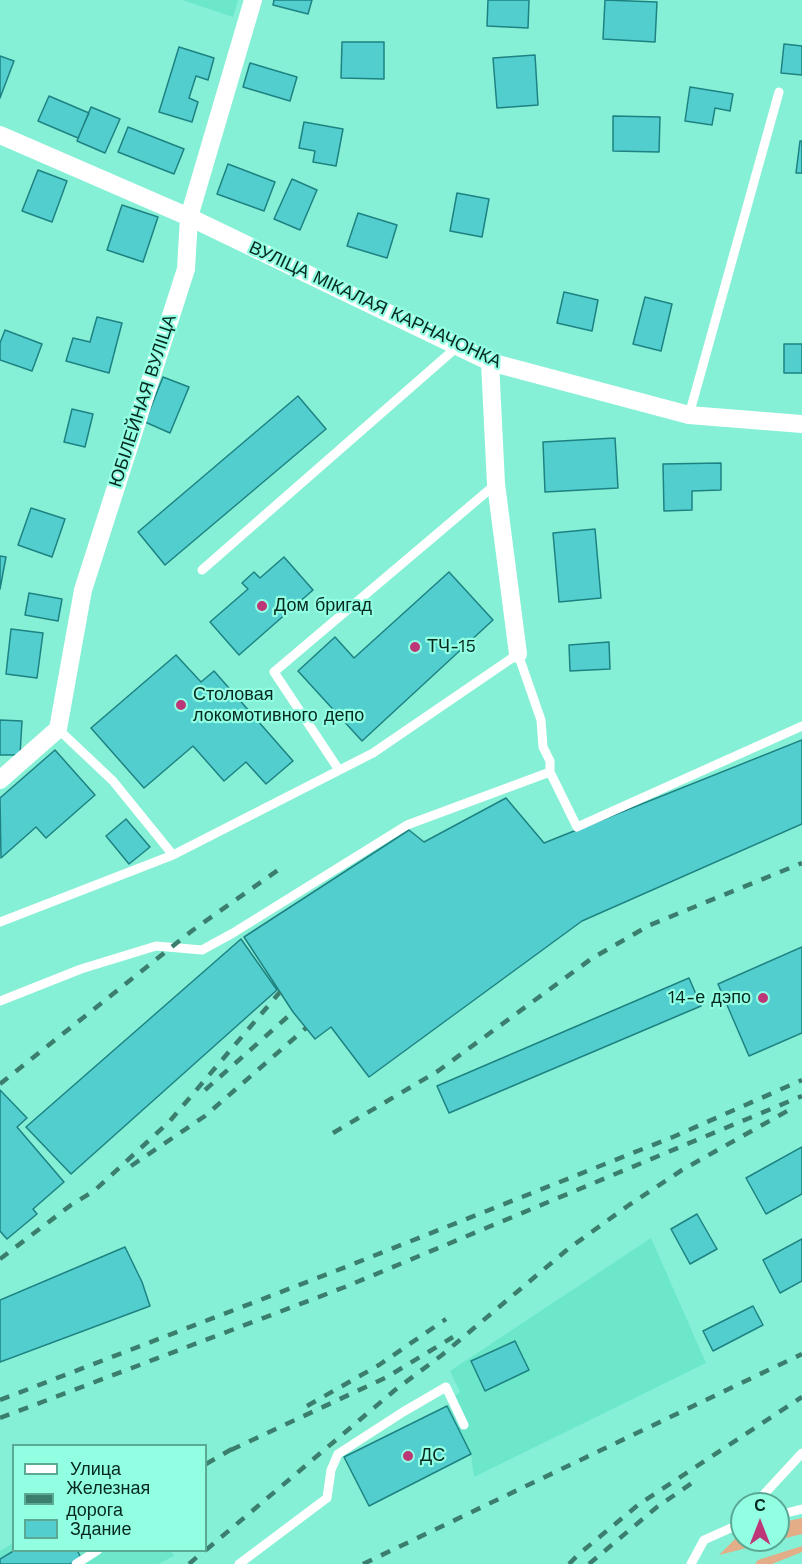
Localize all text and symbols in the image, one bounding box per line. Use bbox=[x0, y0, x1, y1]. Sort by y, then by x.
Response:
street label: ВУЛІЦА МІКАЛАЯ КАРНАЧОНКА bbox=[245, 237, 505, 373]
street label: ЮБІЛЕЙНАЯ ВУЛІЦА bbox=[105, 312, 181, 490]
place label: Дом бригад bbox=[274, 595, 372, 617]
marker: Дом бригад bbox=[255, 599, 269, 613]
place label: ТЧ-15 bbox=[427, 636, 476, 658]
marker: ТЧ-15 bbox=[408, 640, 422, 654]
place label: Столовая локомотивного депо bbox=[193, 684, 364, 726]
marker: Столовая локомотивного депо bbox=[174, 698, 188, 712]
place label: 14-е дэпо bbox=[668, 987, 751, 1009]
marker: 14-е дэпо bbox=[756, 991, 770, 1005]
legend bbox=[12, 1444, 207, 1552]
place label: ДС bbox=[420, 1445, 445, 1467]
marker: ДС bbox=[401, 1449, 415, 1463]
text: Улица bbox=[70, 1458, 121, 1479]
text: Железная дорога bbox=[66, 1477, 150, 1520]
north arrow bbox=[730, 1492, 790, 1552]
text: С bbox=[754, 1496, 766, 1515]
text: Здание bbox=[70, 1518, 131, 1539]

